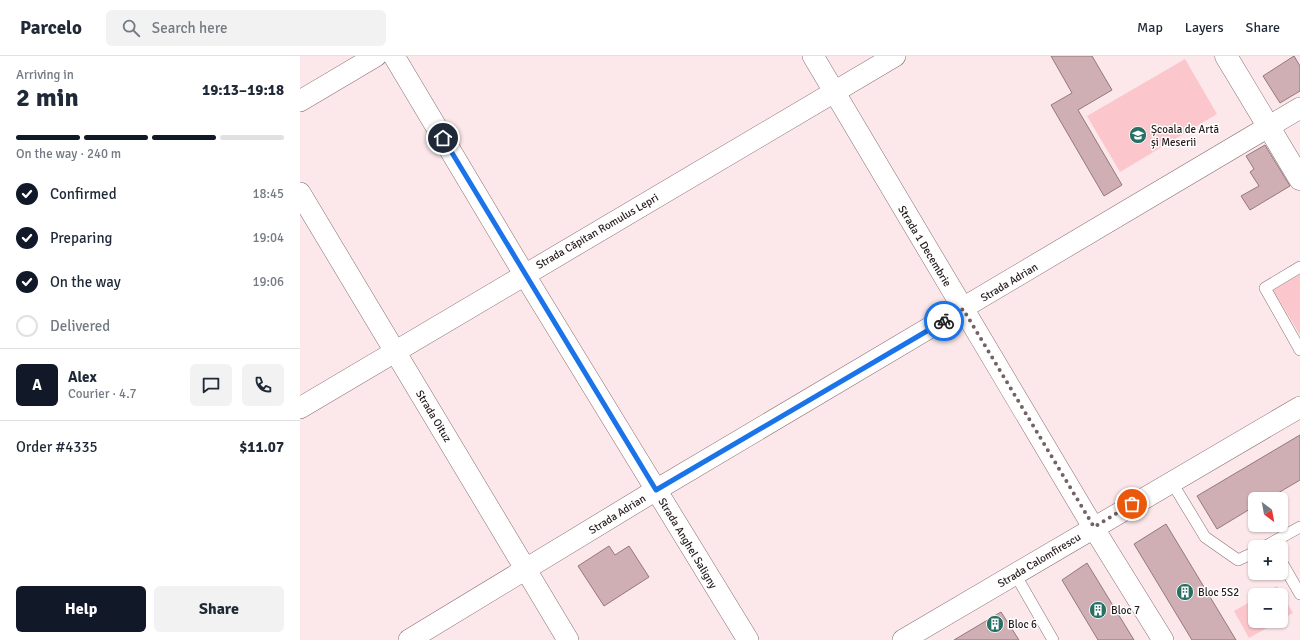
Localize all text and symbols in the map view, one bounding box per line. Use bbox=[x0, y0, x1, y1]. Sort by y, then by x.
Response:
search box bbox=[106, 10, 386, 46]
text: Parcelo bbox=[20, 16, 82, 40]
icon: search bbox=[120, 17, 142, 39]
text: Search here bbox=[152, 19, 227, 37]
text: Map bbox=[1137, 19, 1163, 36]
text: Layers bbox=[1185, 19, 1224, 36]
text: Share bbox=[1246, 19, 1280, 36]
text: Arriving in bbox=[16, 67, 74, 83]
text: 19:13–19:18 bbox=[202, 81, 284, 99]
text: 2 min bbox=[16, 82, 79, 114]
pin bbox=[426, 121, 460, 155]
place label: Școala de Artă și Meserii bbox=[1151, 123, 1219, 149]
school or university icon: Școala de Artă și Meserii bbox=[1128, 125, 1148, 145]
icon: home bbox=[432, 127, 454, 149]
text: On the way · 240 m bbox=[16, 146, 121, 162]
icon: check bbox=[16, 183, 38, 205]
text: Confirmed bbox=[50, 185, 117, 203]
text: 18:45 bbox=[252, 186, 284, 202]
street label: Strada Căpitan Romulus Lepri bbox=[534, 191, 661, 272]
street label: Strada 1 Decembrie bbox=[895, 203, 954, 289]
icon: check bbox=[16, 227, 38, 249]
text: Preparing bbox=[50, 229, 113, 247]
text: 19:04 bbox=[252, 230, 284, 246]
street label: Strada Adrian bbox=[978, 260, 1040, 305]
icon: check bbox=[16, 271, 38, 293]
text: On the way bbox=[50, 273, 121, 291]
text: 19:06 bbox=[252, 274, 284, 290]
courier bbox=[924, 301, 964, 341]
icon: bike bbox=[933, 310, 955, 332]
text: Delivered bbox=[50, 317, 110, 335]
button: chat bbox=[190, 364, 232, 406]
button: phone bbox=[242, 364, 284, 406]
text: Alex bbox=[68, 368, 97, 386]
text: A bbox=[32, 376, 42, 394]
text: Courier · 4.7 bbox=[68, 386, 137, 402]
street label: Strada Oituz bbox=[413, 388, 454, 445]
text: Order #4335 bbox=[16, 438, 98, 456]
text: $11.07 bbox=[239, 438, 284, 456]
pin bbox=[1115, 487, 1149, 521]
street label: Strada Adrian bbox=[586, 492, 648, 537]
north arrow bbox=[1248, 492, 1288, 532]
map controls bbox=[1248, 492, 1288, 628]
icon: bag bbox=[1121, 493, 1143, 515]
street label: Strada Anghel Saligny bbox=[655, 496, 720, 592]
street label: Strada Calomfirescu bbox=[995, 530, 1083, 590]
button: + bbox=[1248, 540, 1288, 580]
building icon: Bloc 5S2 bbox=[1175, 582, 1195, 602]
button: Help bbox=[16, 586, 146, 632]
button: Share bbox=[154, 586, 284, 632]
place label: Bloc 5S2 bbox=[1198, 586, 1239, 599]
button: − bbox=[1248, 588, 1288, 628]
building icon: Bloc 7 bbox=[1088, 600, 1108, 620]
place label: Bloc 7 bbox=[1111, 604, 1140, 617]
building icon: Bloc 6 bbox=[985, 614, 1005, 634]
place label: Bloc 6 bbox=[1008, 618, 1037, 631]

